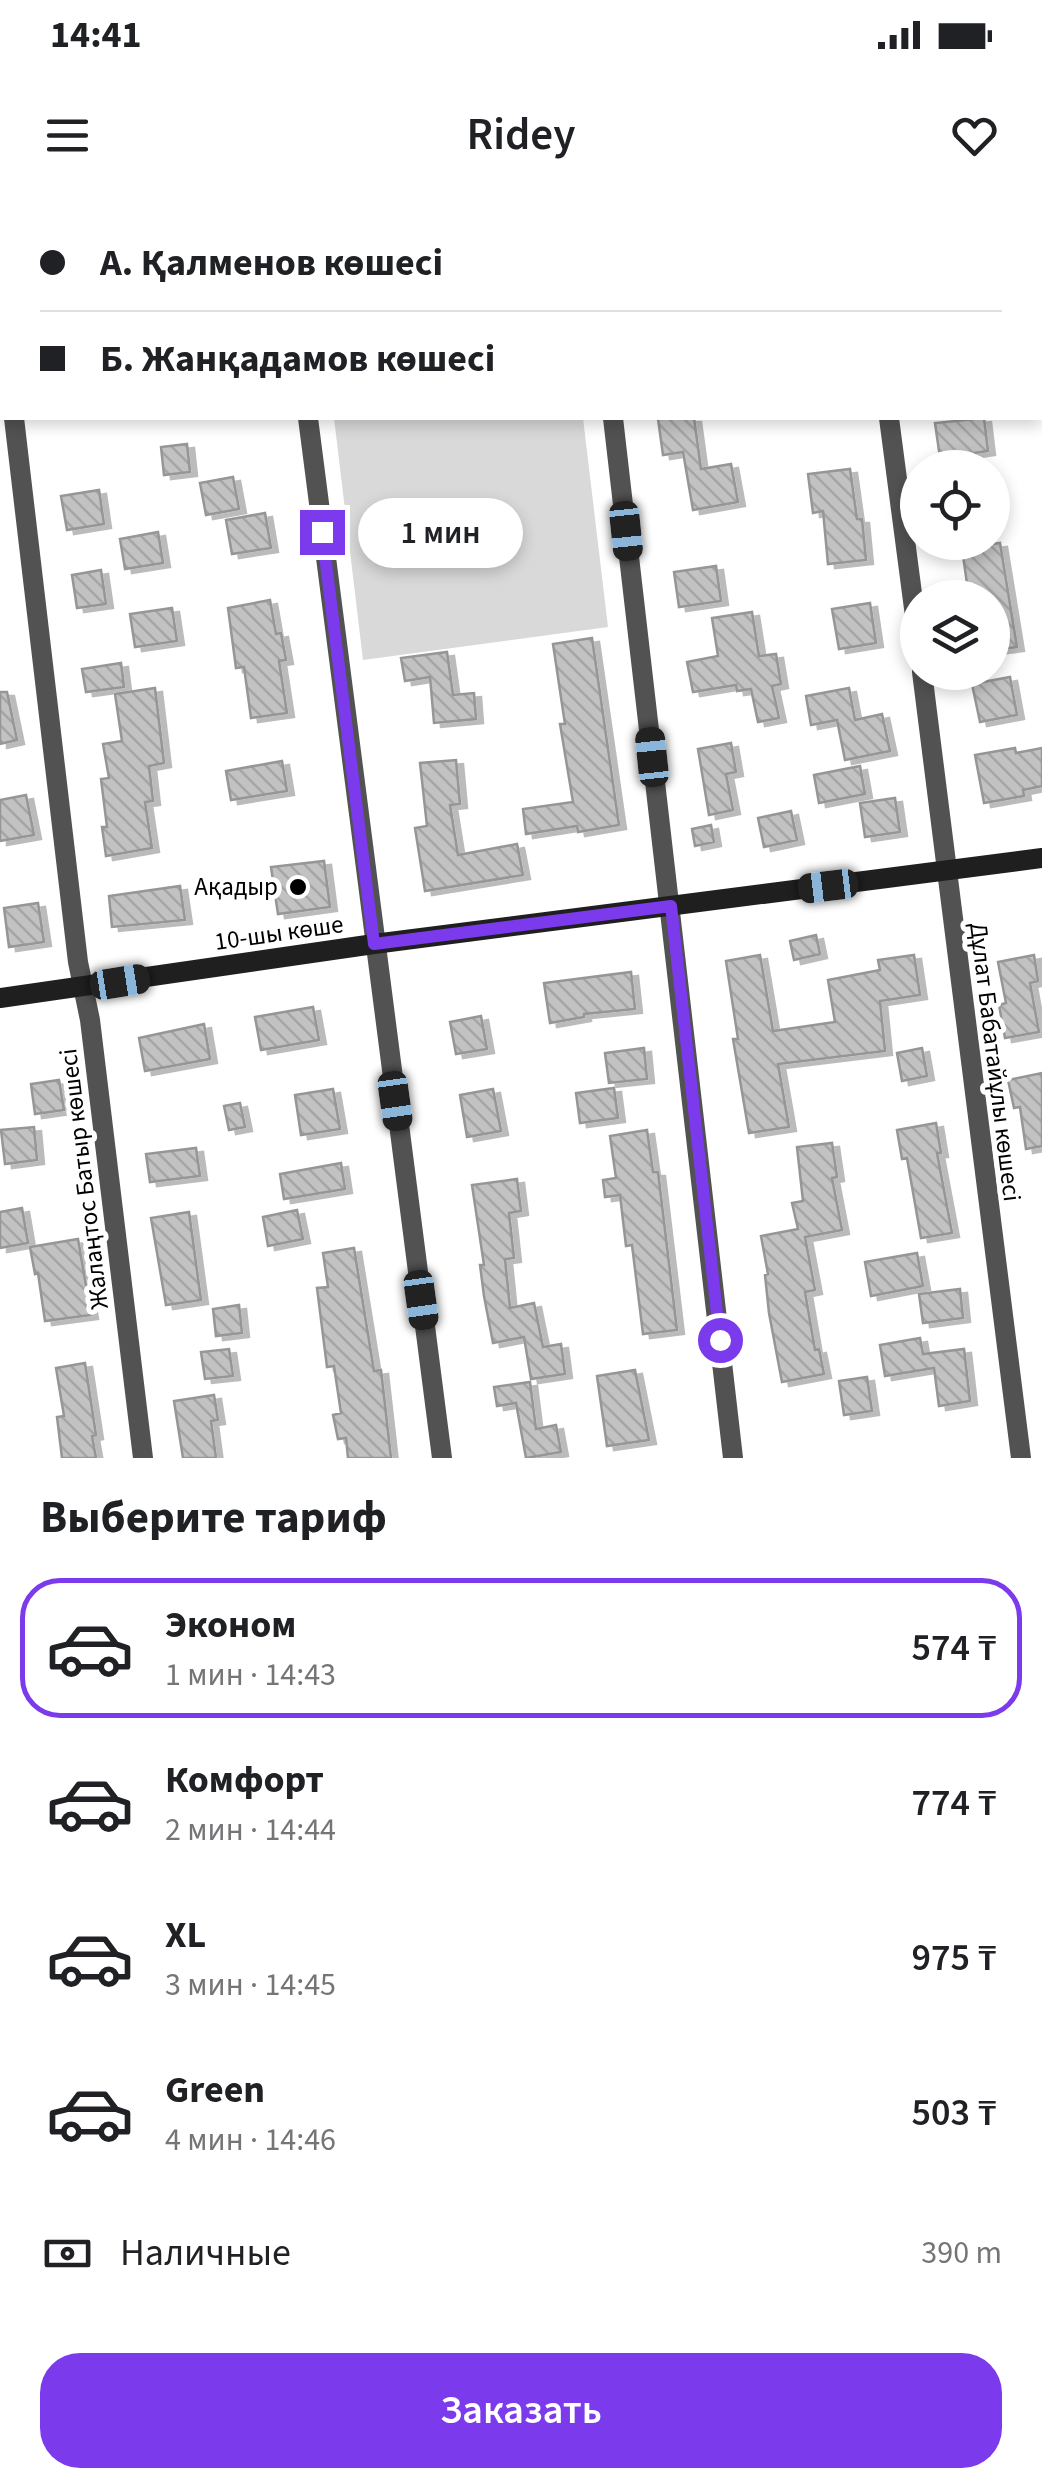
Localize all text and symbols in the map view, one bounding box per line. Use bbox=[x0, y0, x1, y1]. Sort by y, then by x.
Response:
text: 14:41 bbox=[50, 8, 142, 62]
text: Ridey bbox=[467, 103, 575, 167]
icon: menu bbox=[40, 108, 95, 163]
icon: heart bbox=[947, 108, 1002, 163]
text: А. Қалменов көшесі bbox=[100, 236, 443, 290]
text: Б. Жанқадамов көшесі bbox=[100, 332, 495, 386]
map controls bbox=[900, 450, 1010, 690]
button: locate bbox=[900, 450, 1010, 560]
callout: 1 мин bbox=[357, 497, 522, 567]
car bbox=[608, 500, 644, 562]
route end bbox=[300, 510, 345, 555]
text: 1 мин bbox=[400, 510, 481, 556]
button: layers bbox=[900, 580, 1010, 690]
car bbox=[634, 726, 670, 788]
car bbox=[796, 867, 860, 905]
place label: Ақадыр bbox=[194, 869, 278, 905]
marker: Ақадыр bbox=[287, 876, 309, 898]
street label: 10-шы көше bbox=[212, 906, 346, 960]
street label: Дұлат Бабатайұлы көшесі bbox=[960, 920, 1030, 1204]
car bbox=[88, 962, 152, 1002]
street label: Жалаңтос Батыр көшесі bbox=[50, 1047, 118, 1311]
car bbox=[376, 1069, 414, 1133]
car bbox=[402, 1268, 440, 1332]
route start bbox=[698, 1318, 743, 1363]
text: Выберите тариф bbox=[40, 1486, 387, 1550]
text: Эконом bbox=[165, 1598, 296, 1652]
icon: car bbox=[45, 1603, 135, 1693]
text: 574 ₸ bbox=[911, 1621, 997, 1675]
text: 1 мин · 14:43 bbox=[165, 1652, 336, 1698]
text: Комфорт bbox=[165, 1753, 324, 1807]
icon: car bbox=[45, 1758, 135, 1848]
text: 774 ₸ bbox=[911, 1776, 997, 1830]
text: 2 мин · 14:44 bbox=[165, 1807, 336, 1853]
text: XL bbox=[165, 1908, 206, 1962]
icon: car bbox=[45, 1913, 135, 2003]
text: 975 ₸ bbox=[911, 1931, 997, 1985]
text: 3 мин · 14:45 bbox=[165, 1962, 336, 2008]
text: Green bbox=[165, 2063, 265, 2117]
icon: car bbox=[45, 2068, 135, 2158]
text: 503 ₸ bbox=[911, 2086, 997, 2140]
text: 4 мин · 14:46 bbox=[165, 2117, 336, 2163]
icon: cash bbox=[40, 2226, 95, 2281]
text: Наличные bbox=[120, 2226, 291, 2280]
text: 390 m bbox=[921, 2230, 1002, 2276]
button: Заказать bbox=[40, 2353, 1002, 2468]

